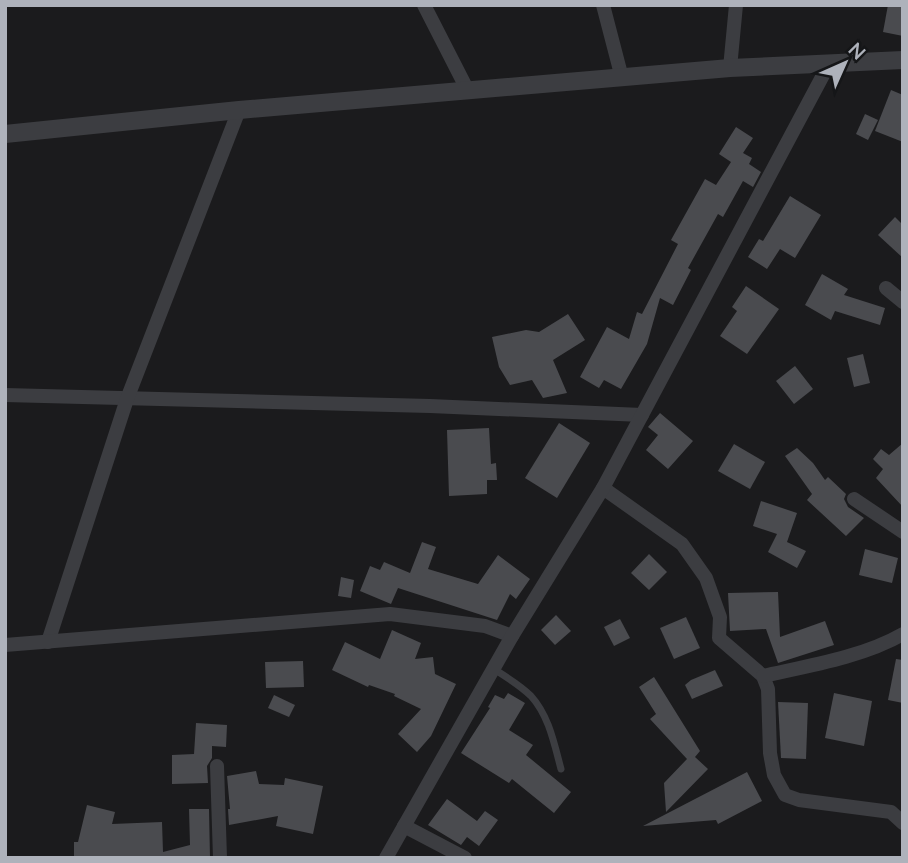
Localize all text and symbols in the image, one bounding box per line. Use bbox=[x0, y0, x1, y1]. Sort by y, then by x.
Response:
north arrow bbox=[810, 28, 880, 98]
text: N bbox=[844, 37, 871, 64]

